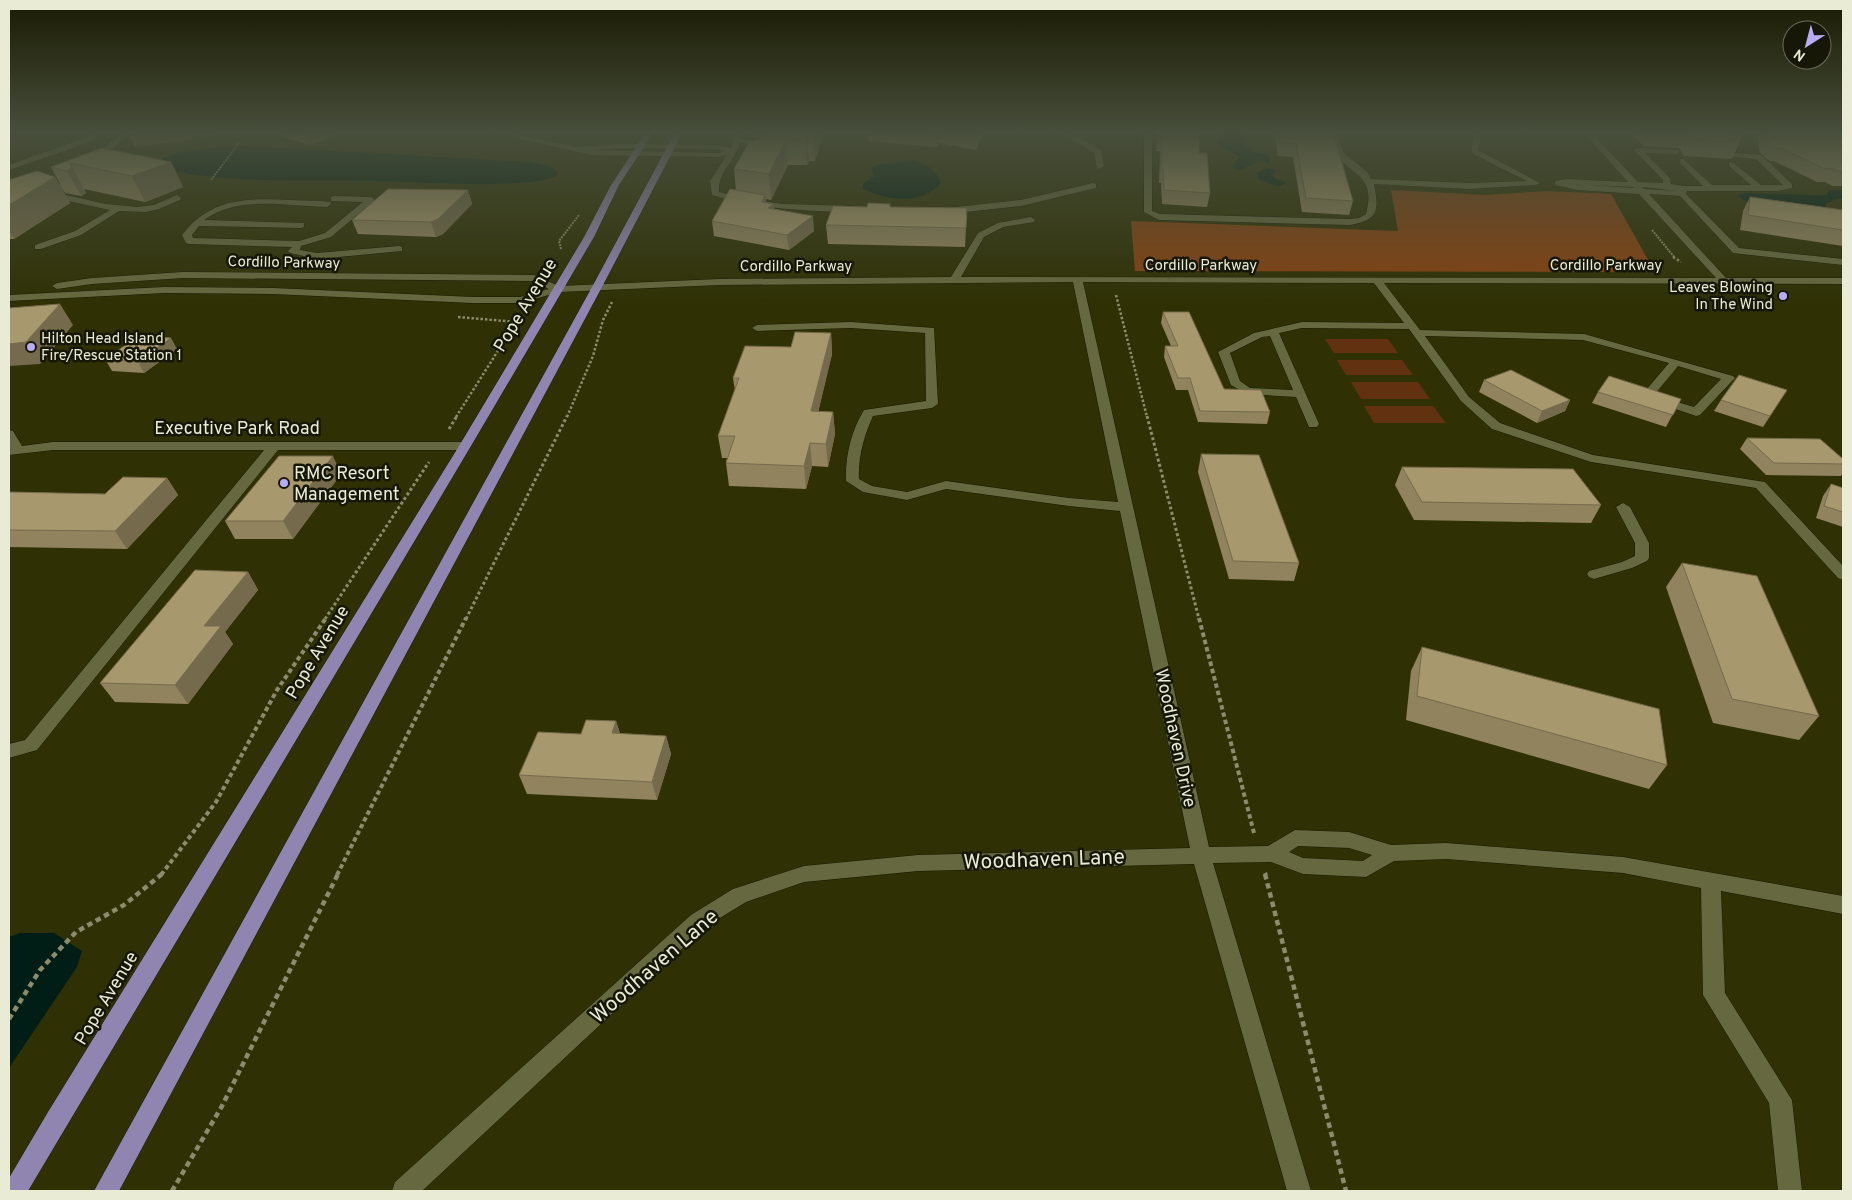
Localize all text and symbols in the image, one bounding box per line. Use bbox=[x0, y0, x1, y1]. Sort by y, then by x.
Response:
north arrow bbox=[1782, 20, 1832, 70]
text: N bbox=[1791, 44, 1809, 64]
street label: Cordillo Parkway bbox=[227, 253, 341, 274]
street label: Pope Avenue bbox=[489, 255, 563, 357]
street label: Cordillo Parkway bbox=[1145, 257, 1257, 276]
street label: Cordillo Parkway bbox=[1550, 257, 1662, 276]
street label: Cordillo Parkway bbox=[740, 258, 852, 277]
place label: Leaves Blowing In The Wind bbox=[1669, 279, 1773, 315]
marker: Leaves Blowing In The Wind bbox=[1777, 290, 1789, 302]
place label: Hilton Head Island Fire/Rescue Station 1 bbox=[41, 330, 182, 366]
marker: Hilton Head Island Fire/Rescue Station 1 bbox=[25, 341, 37, 353]
street label: Executive Park Road bbox=[154, 418, 320, 441]
place label: RMC Resort Management bbox=[294, 463, 400, 507]
marker: RMC Resort Management bbox=[278, 477, 290, 489]
street label: Pope Avenue bbox=[281, 602, 355, 704]
street label: Woodhaven Drive bbox=[1149, 667, 1200, 810]
street label: Woodhaven Lane bbox=[963, 844, 1125, 877]
street label: Woodhaven Lane bbox=[585, 904, 725, 1030]
street label: Pope Avenue bbox=[70, 948, 144, 1050]

